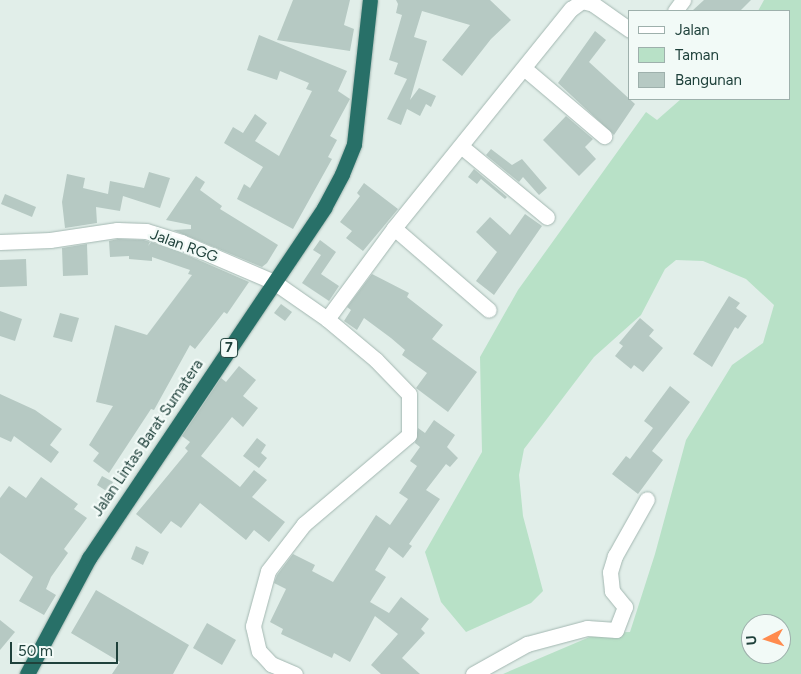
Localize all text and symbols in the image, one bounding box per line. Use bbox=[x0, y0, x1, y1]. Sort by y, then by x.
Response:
legend bbox=[628, 10, 791, 100]
text: Jalan bbox=[675, 21, 710, 39]
text: Taman bbox=[675, 46, 719, 64]
text: Bangunan bbox=[675, 71, 742, 89]
street label: Jalan RGG bbox=[148, 225, 220, 267]
road number: 7 bbox=[219, 336, 239, 359]
street label: Jalan Lintas Barat Sumatera bbox=[89, 356, 207, 520]
north arrow bbox=[741, 614, 791, 664]
scale bar bbox=[12, 632, 120, 664]
text: U bbox=[743, 635, 760, 646]
text: 50 m bbox=[18, 642, 53, 660]

